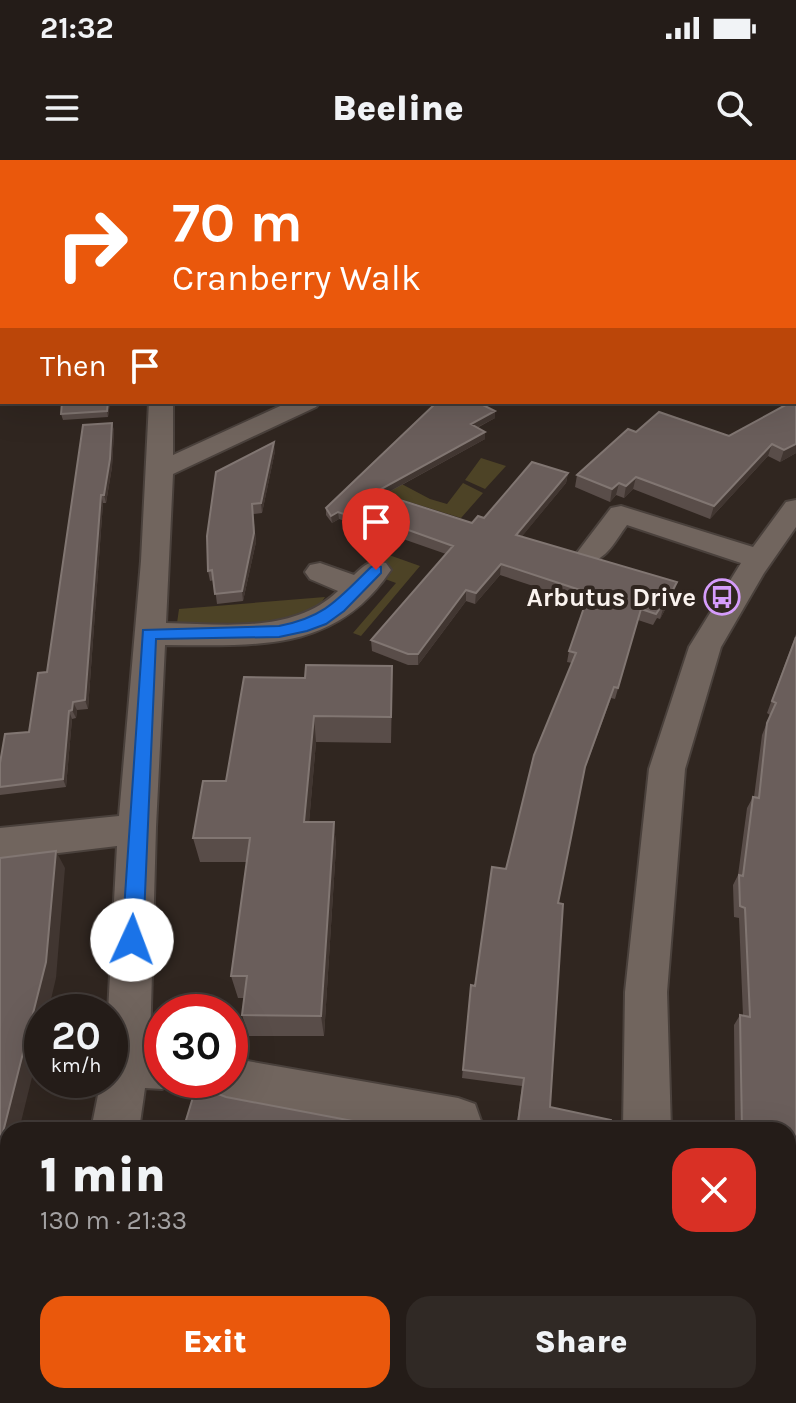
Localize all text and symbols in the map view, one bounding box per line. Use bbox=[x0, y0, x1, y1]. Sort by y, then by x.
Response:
text: 21:32 bbox=[40, 10, 114, 46]
icon: menu bbox=[40, 86, 84, 130]
icon: search bbox=[712, 86, 756, 130]
text: Beeline bbox=[332, 87, 464, 129]
text: 70 m bbox=[172, 190, 303, 255]
icon: right bbox=[40, 192, 144, 296]
text: Cranberry Walk bbox=[172, 257, 421, 299]
icon: arrive bbox=[123, 344, 167, 388]
text: Then bbox=[40, 348, 107, 384]
pin bbox=[342, 488, 410, 570]
icon: arrive bbox=[354, 500, 398, 544]
bus stop icon: Arbutus Drive bbox=[703, 578, 741, 616]
place label: Arbutus Drive bbox=[527, 582, 696, 613]
position arrow bbox=[90, 898, 174, 982]
speed limit sign: 30 bbox=[144, 994, 248, 1098]
text: 20 bbox=[51, 1012, 101, 1059]
text: km/h bbox=[51, 1054, 101, 1077]
text: 1 min bbox=[40, 1147, 166, 1203]
button: close bbox=[672, 1148, 756, 1232]
text: 130 m · 21:33 bbox=[40, 1205, 187, 1236]
button: Exit bbox=[40, 1296, 390, 1388]
button: Share bbox=[406, 1296, 756, 1388]

